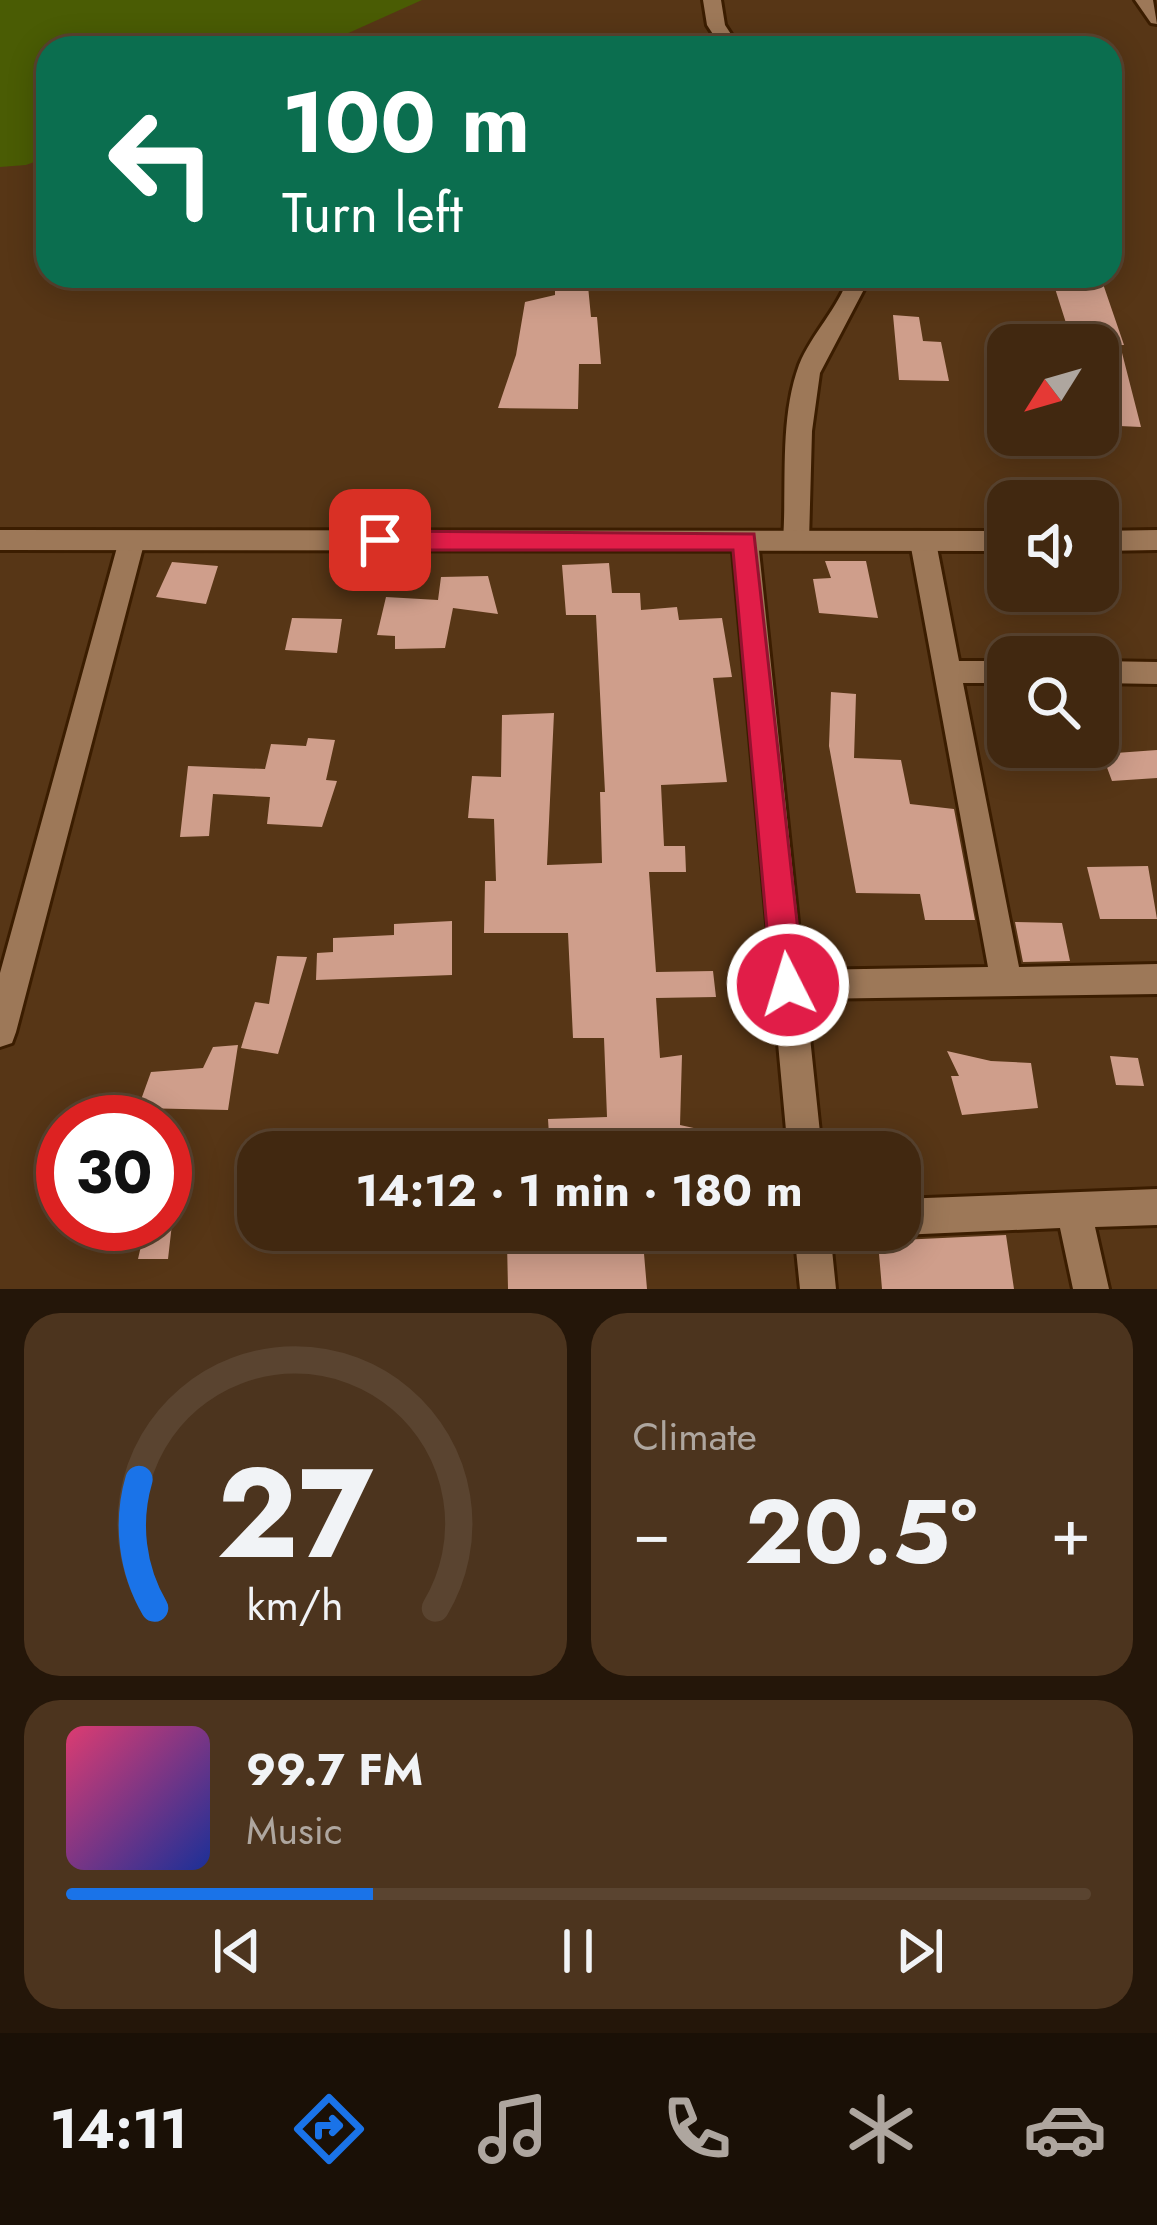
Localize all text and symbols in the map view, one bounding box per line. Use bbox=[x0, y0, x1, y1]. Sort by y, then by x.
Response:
text: 100 m bbox=[282, 62, 530, 184]
icon: left bbox=[84, 84, 240, 240]
text: Turn left bbox=[282, 174, 463, 252]
north arrow bbox=[987, 324, 1119, 456]
map controls bbox=[987, 324, 1119, 768]
button: sound bbox=[987, 480, 1119, 612]
pin bbox=[329, 489, 431, 591]
icon: arrive bbox=[347, 507, 413, 573]
button: search bbox=[987, 636, 1119, 768]
position arrow bbox=[725, 922, 851, 1048]
speed limit sign: 30 bbox=[36, 1095, 192, 1251]
text: 14:12 · 1 min · 180 m bbox=[355, 1158, 803, 1223]
text: Climate bbox=[633, 1408, 757, 1465]
text: 27 bbox=[217, 1423, 374, 1604]
text: 20.5° bbox=[745, 1467, 977, 1597]
text: − bbox=[633, 1484, 671, 1580]
text: + bbox=[1050, 1484, 1091, 1580]
text: km/h bbox=[247, 1573, 344, 1635]
text: 99.7 FM bbox=[246, 1737, 423, 1802]
text: Music bbox=[246, 1802, 343, 1859]
icon: previous bbox=[204, 1918, 270, 1984]
icon: pause bbox=[545, 1918, 611, 1984]
icon: next bbox=[887, 1918, 953, 1984]
icon: directions bbox=[287, 2087, 371, 2171]
icon: music bbox=[471, 2087, 555, 2171]
icon: phone bbox=[655, 2087, 739, 2171]
icon: climate bbox=[839, 2087, 923, 2171]
icon: car bbox=[1023, 2087, 1107, 2171]
text: 14:11 bbox=[50, 2090, 188, 2168]

